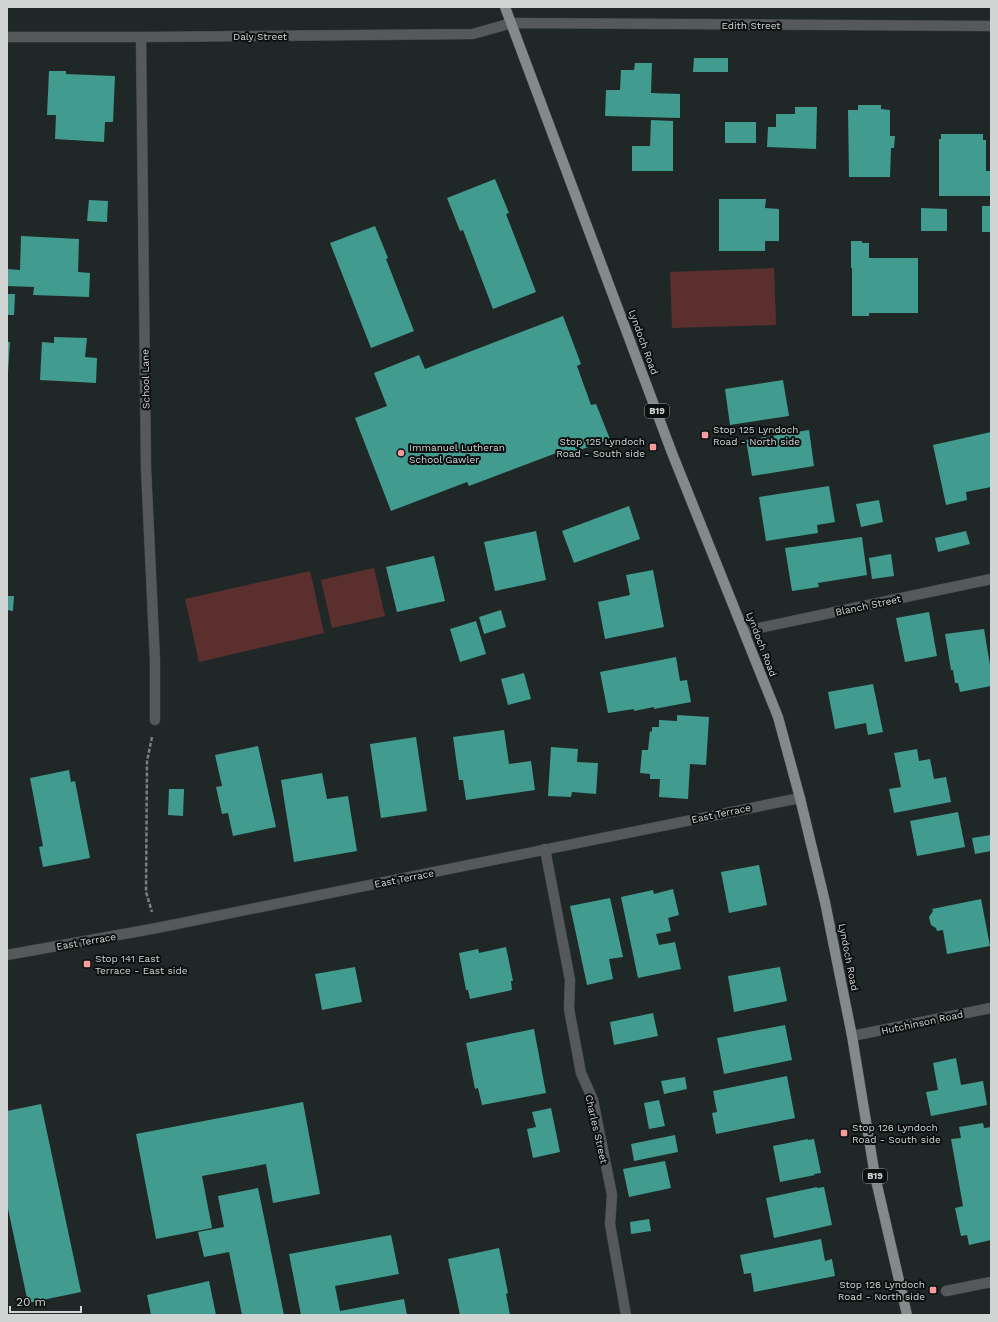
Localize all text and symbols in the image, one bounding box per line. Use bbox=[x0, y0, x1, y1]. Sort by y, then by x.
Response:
street label: Edith Street bbox=[721, 20, 781, 31]
street label: Daly Street bbox=[233, 31, 288, 42]
street label: Lyndoch Road bbox=[627, 308, 660, 376]
street label: School Lane bbox=[139, 349, 152, 409]
road number: B19 bbox=[645, 404, 669, 418]
place label: Stop 125 Lyndoch Road - North side bbox=[713, 424, 800, 447]
marker: Stop 125 Lyndoch Road - North side bbox=[700, 430, 710, 440]
place label: Stop 125 Lyndoch Road - South side bbox=[556, 436, 645, 459]
place label: Immanuel Lutheran School Gawler bbox=[409, 442, 505, 465]
marker: Stop 125 Lyndoch Road - South side bbox=[648, 442, 658, 452]
marker: Immanuel Lutheran School Gawler bbox=[396, 448, 406, 458]
street label: Blanch Street bbox=[834, 593, 903, 618]
street label: Lyndoch Road bbox=[744, 610, 779, 678]
street label: East Terrace bbox=[690, 802, 752, 825]
street label: East Terrace bbox=[373, 867, 435, 890]
street label: Lyndoch Road bbox=[837, 923, 860, 992]
street label: East Terrace bbox=[55, 931, 117, 952]
place label: Stop 141 East Terrace - East side bbox=[95, 953, 188, 976]
marker: Stop 141 East Terrace - East side bbox=[82, 959, 92, 969]
street label: Hutchinson Road bbox=[880, 1008, 964, 1037]
street label: Charles Street bbox=[583, 1094, 610, 1165]
place label: Stop 126 Lyndoch Road - South side bbox=[852, 1122, 941, 1145]
marker: Stop 126 Lyndoch Road - South side bbox=[839, 1128, 849, 1138]
road number: B19 bbox=[863, 1169, 887, 1183]
place label: Stop 126 Lyndoch Road - North side bbox=[838, 1279, 925, 1302]
marker: Stop 126 Lyndoch Road - North side bbox=[928, 1285, 938, 1295]
scale bar bbox=[10, 1288, 81, 1314]
text: 20 m bbox=[16, 1295, 46, 1309]

